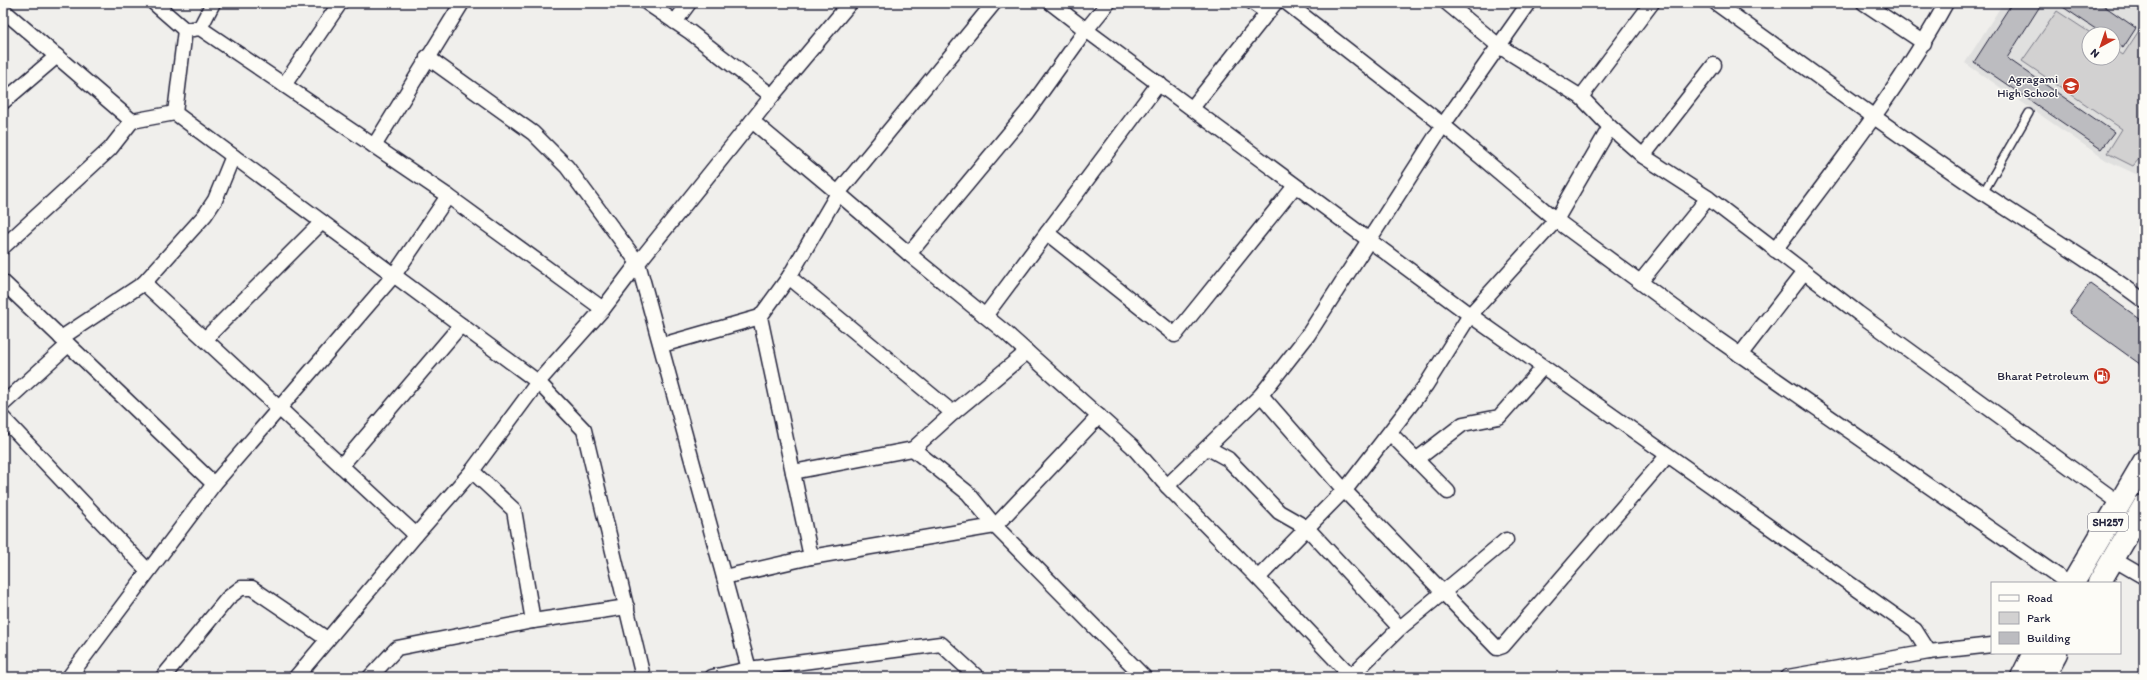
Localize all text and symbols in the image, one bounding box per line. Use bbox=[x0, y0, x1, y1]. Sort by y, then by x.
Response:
north arrow bbox=[2081, 26, 2121, 66]
text: N bbox=[2088, 46, 2102, 61]
place label: Agragami High School bbox=[1997, 72, 2059, 100]
school or university icon: Agragami High School bbox=[2061, 76, 2081, 96]
fuel station icon: Bharat Petroleum bbox=[2092, 366, 2112, 386]
place label: Bharat Petroleum bbox=[1997, 369, 2089, 383]
road number: SH257 bbox=[2088, 513, 2128, 531]
legend bbox=[1991, 582, 2121, 654]
text: Road bbox=[2027, 591, 2053, 605]
text: Park bbox=[2027, 611, 2051, 625]
text: Building bbox=[2027, 631, 2071, 645]

